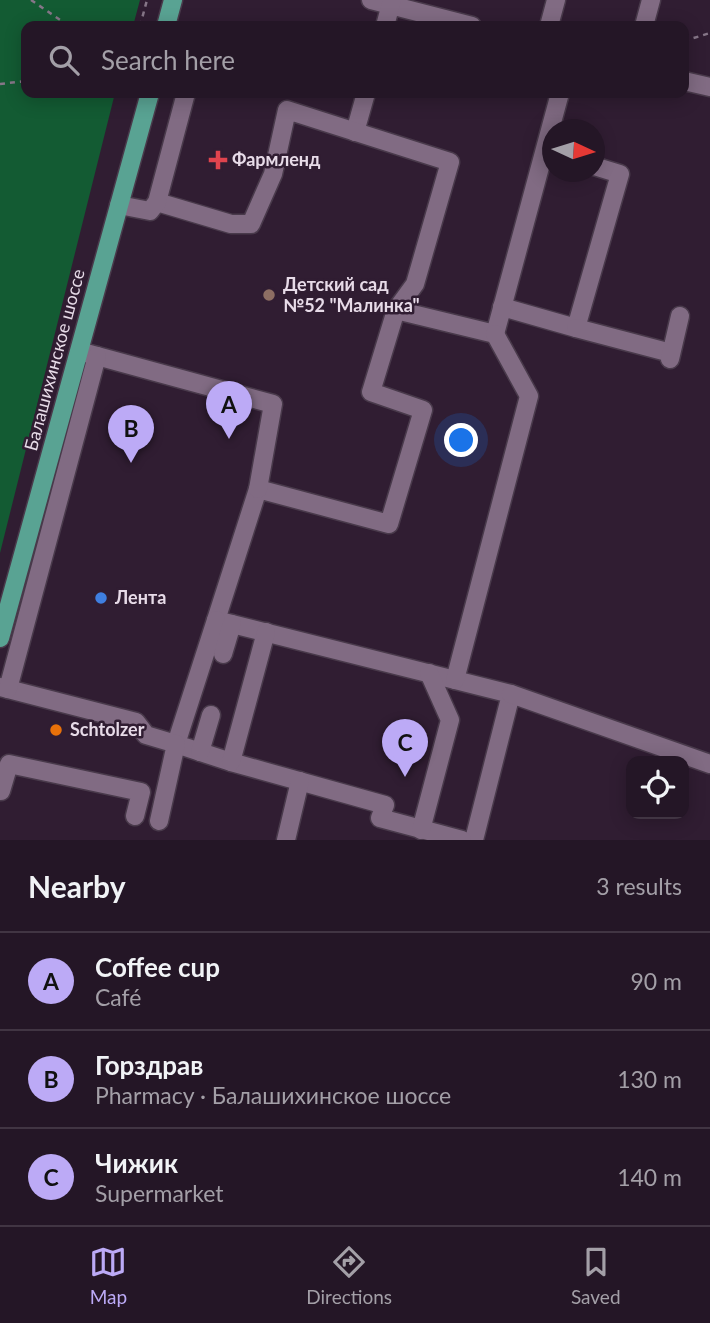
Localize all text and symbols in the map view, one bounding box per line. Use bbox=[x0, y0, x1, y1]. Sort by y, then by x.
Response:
search box bbox=[21, 21, 689, 98]
icon: search bbox=[45, 41, 83, 79]
text: Search here bbox=[101, 44, 235, 76]
north arrow bbox=[542, 119, 605, 182]
place label: Фармленд bbox=[232, 148, 321, 170]
marker: Фармленд bbox=[210, 152, 226, 168]
street label: Балашихинское шоссе bbox=[19, 266, 89, 453]
place label: Детский сад №52 "Малинка" bbox=[283, 273, 420, 316]
marker: Детский сад №52 "Малинка" bbox=[261, 287, 277, 303]
pin: A bbox=[206, 381, 252, 439]
pin: B bbox=[108, 405, 154, 463]
your location bbox=[444, 423, 478, 457]
place label: Лента bbox=[114, 586, 166, 608]
marker: Лента bbox=[93, 590, 109, 606]
place label: Schtolzer bbox=[70, 718, 145, 740]
pin: C bbox=[382, 719, 428, 777]
marker: Schtolzer bbox=[48, 722, 64, 738]
map controls bbox=[626, 756, 689, 819]
button: locate bbox=[626, 756, 689, 819]
text: Nearby bbox=[28, 868, 126, 904]
text: 3 results bbox=[596, 872, 682, 900]
text: Coffee cup bbox=[95, 951, 220, 983]
text: A bbox=[43, 967, 59, 995]
text: 90 m bbox=[631, 967, 682, 995]
text: Café bbox=[95, 983, 141, 1011]
text: Горздрав bbox=[95, 1049, 203, 1081]
text: B bbox=[43, 1065, 59, 1093]
text: 130 m bbox=[617, 1065, 682, 1093]
text: Pharmacy · Балашихинское шоссе bbox=[95, 1081, 451, 1109]
text: Чижик bbox=[95, 1147, 178, 1179]
text: C bbox=[43, 1163, 59, 1191]
text: 140 m bbox=[617, 1163, 682, 1191]
text: Supermarket bbox=[95, 1179, 224, 1207]
tab: Map bbox=[89, 1243, 127, 1308]
tab: Directions bbox=[306, 1243, 392, 1308]
tab: Saved bbox=[571, 1243, 621, 1308]

